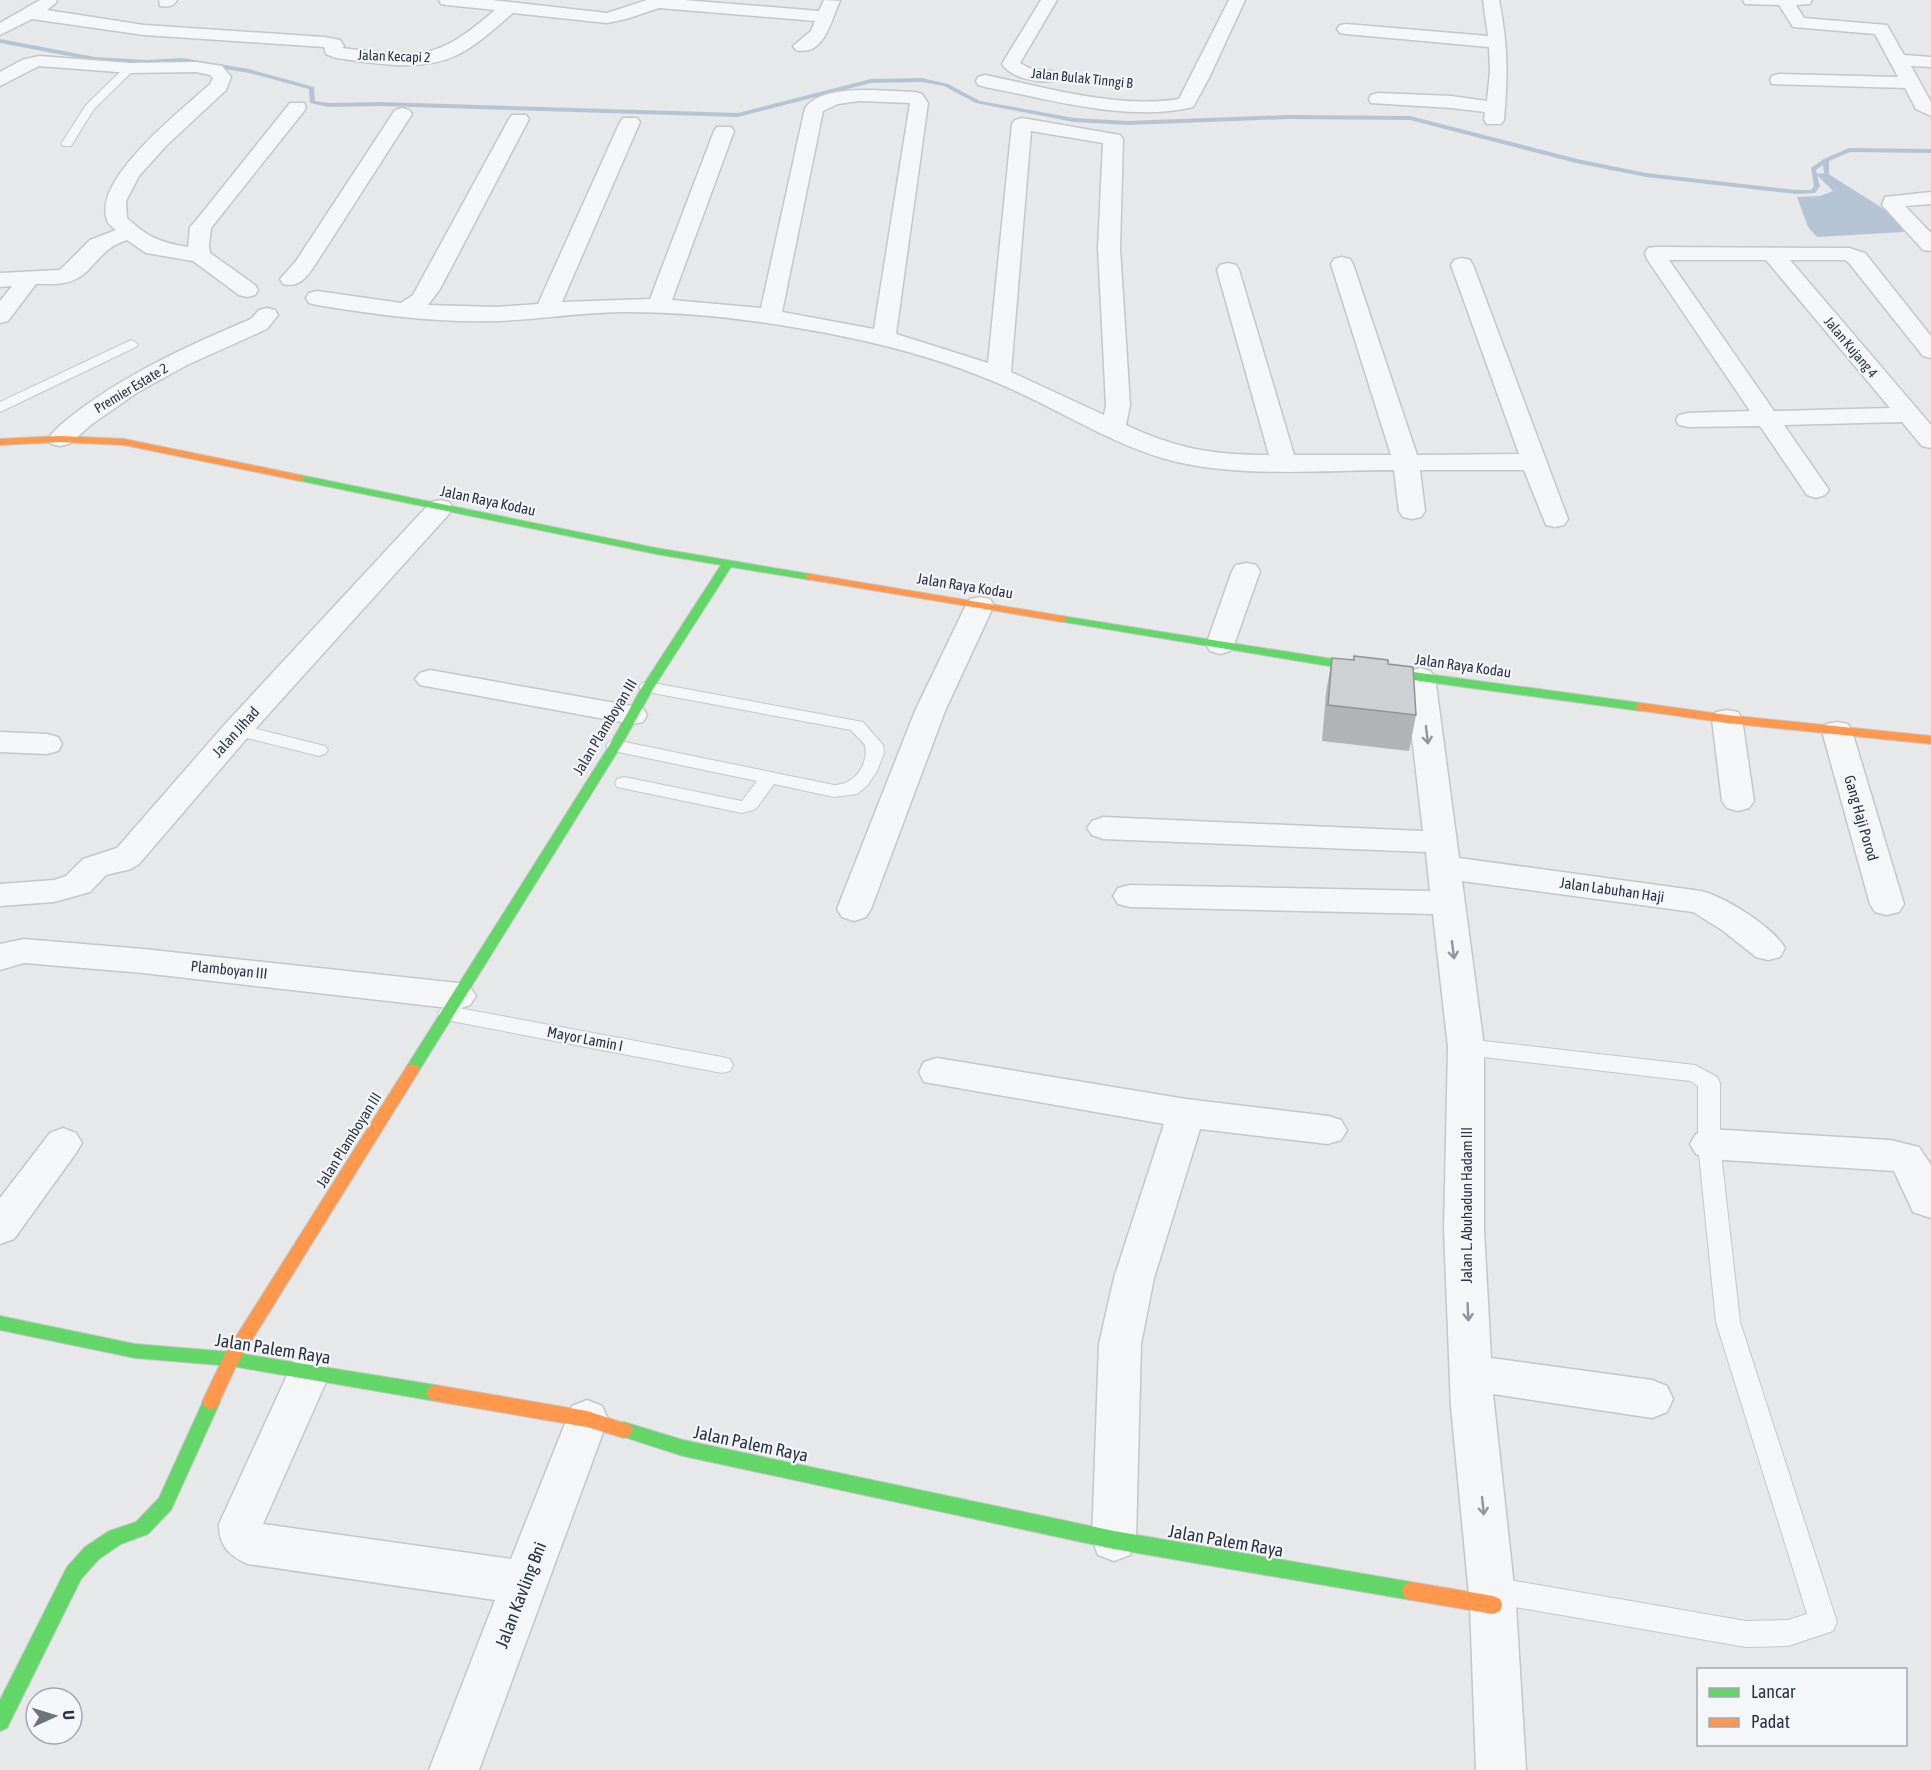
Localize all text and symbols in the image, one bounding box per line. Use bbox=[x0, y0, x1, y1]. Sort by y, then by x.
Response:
street label: Jalan Kecapi 2 bbox=[357, 47, 431, 65]
street label: Jalan Bulak Tinngi B bbox=[1030, 65, 1134, 91]
street label: Jalan Kujang 4 bbox=[1821, 313, 1881, 381]
street label: Premier Estate 2 bbox=[91, 360, 171, 416]
street label: Jalan Raya Kodau bbox=[439, 482, 537, 519]
street label: Jalan Raya Kodau bbox=[916, 570, 1014, 601]
street label: Jalan Raya Kodau bbox=[1414, 650, 1512, 681]
street label: Jalan Plamboyan III bbox=[569, 676, 640, 778]
street label: Jalan Jihad bbox=[209, 703, 263, 760]
one-way arrow bbox=[1421, 725, 1432, 745]
street label: Gang Haji Porod bbox=[1841, 773, 1882, 863]
street label: Jalan Labuhan Haji bbox=[1559, 874, 1665, 905]
one-way arrow bbox=[1448, 939, 1459, 959]
street label: Plamboyan III bbox=[190, 957, 268, 982]
street label: Mayor Lamin I bbox=[546, 1023, 624, 1054]
street label: Jalan Plamboyan III bbox=[312, 1089, 385, 1190]
street label: Jalan L. Abuhadun Hadam III bbox=[1458, 1127, 1475, 1283]
one-way arrow bbox=[1462, 1301, 1473, 1321]
street label: Jalan Palem Raya bbox=[214, 1329, 332, 1368]
street label: Jalan Palem Raya bbox=[692, 1421, 810, 1466]
one-way arrow bbox=[1478, 1496, 1489, 1516]
street label: Jalan Palem Raya bbox=[1167, 1520, 1285, 1561]
street label: Jalan Kavling Bni bbox=[491, 1539, 550, 1651]
legend bbox=[1697, 1668, 1907, 1746]
text: Lancar bbox=[1751, 1681, 1796, 1702]
north arrow bbox=[24, 1686, 84, 1746]
text: U bbox=[60, 1710, 78, 1720]
text: Padat bbox=[1751, 1711, 1790, 1732]

